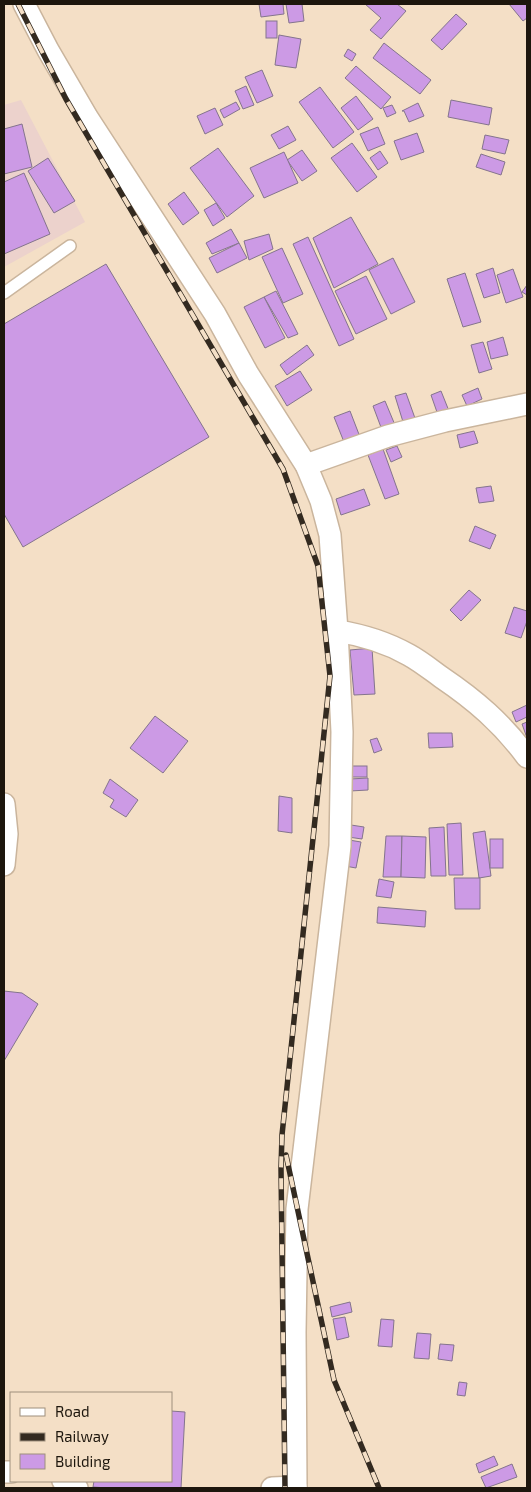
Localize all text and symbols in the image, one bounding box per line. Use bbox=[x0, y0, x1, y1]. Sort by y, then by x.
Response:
legend bbox=[10, 1392, 172, 1482]
text: Road bbox=[55, 1402, 90, 1420]
text: Railway bbox=[55, 1427, 109, 1445]
text: Building bbox=[55, 1452, 111, 1470]

